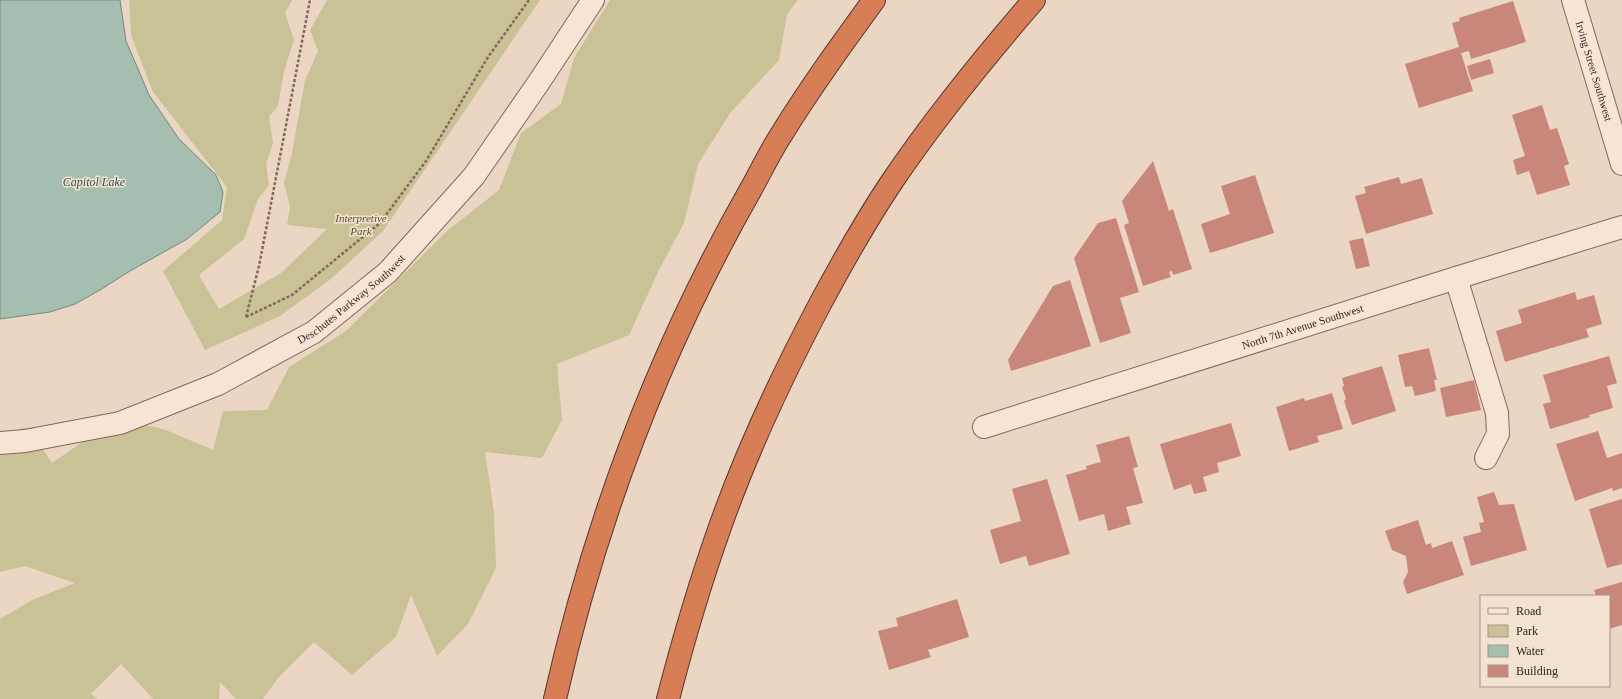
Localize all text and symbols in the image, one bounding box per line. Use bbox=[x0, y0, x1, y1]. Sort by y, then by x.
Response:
street label: Irving Street Southwest bbox=[1574, 19, 1615, 122]
water label: Capitol Lake bbox=[63, 175, 126, 189]
park label: Interpretive Park bbox=[334, 212, 387, 237]
street label: Deschutes Parkway Southwest bbox=[295, 252, 407, 346]
street label: North 7th Avenue Southwest bbox=[1240, 302, 1365, 351]
legend bbox=[1480, 595, 1610, 687]
text: Road bbox=[1516, 604, 1541, 618]
text: Park bbox=[1516, 624, 1538, 638]
text: Water bbox=[1516, 644, 1544, 658]
text: Building bbox=[1516, 664, 1558, 678]

